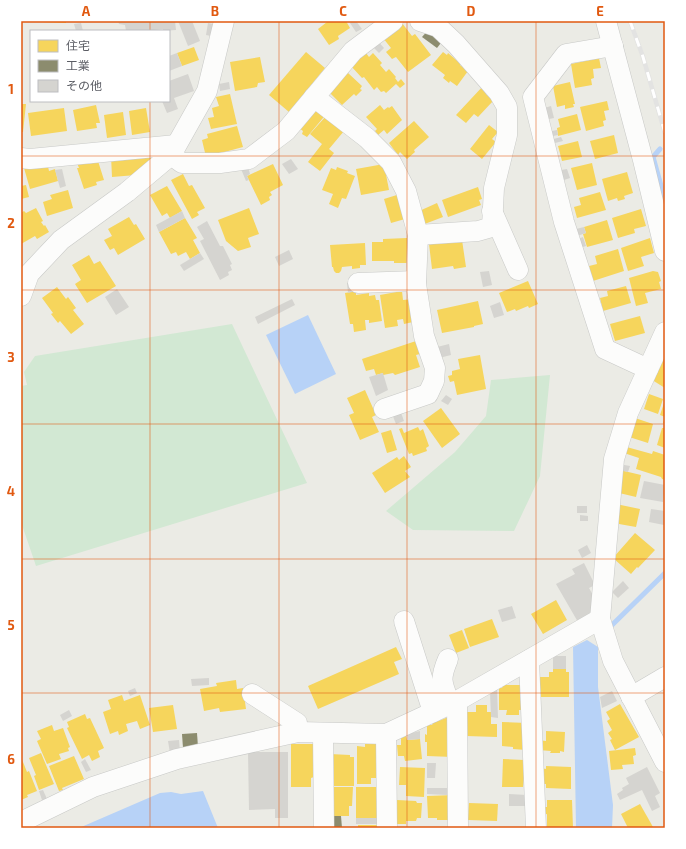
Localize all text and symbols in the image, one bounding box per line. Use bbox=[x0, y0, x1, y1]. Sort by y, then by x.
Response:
text: A bbox=[82, 3, 91, 19]
text: B bbox=[211, 3, 219, 19]
text: C bbox=[339, 3, 347, 19]
text: D bbox=[467, 3, 476, 19]
text: E bbox=[596, 3, 604, 19]
legend bbox=[30, 30, 170, 102]
text: 住宅 bbox=[66, 38, 90, 52]
text: 工業 bbox=[66, 58, 90, 72]
text: その他 bbox=[66, 78, 102, 92]
text: 1 bbox=[8, 81, 14, 97]
text: 2 bbox=[7, 215, 15, 231]
text: 3 bbox=[7, 349, 15, 365]
text: 4 bbox=[7, 483, 15, 499]
text: 5 bbox=[7, 617, 15, 633]
text: 6 bbox=[7, 751, 15, 767]

